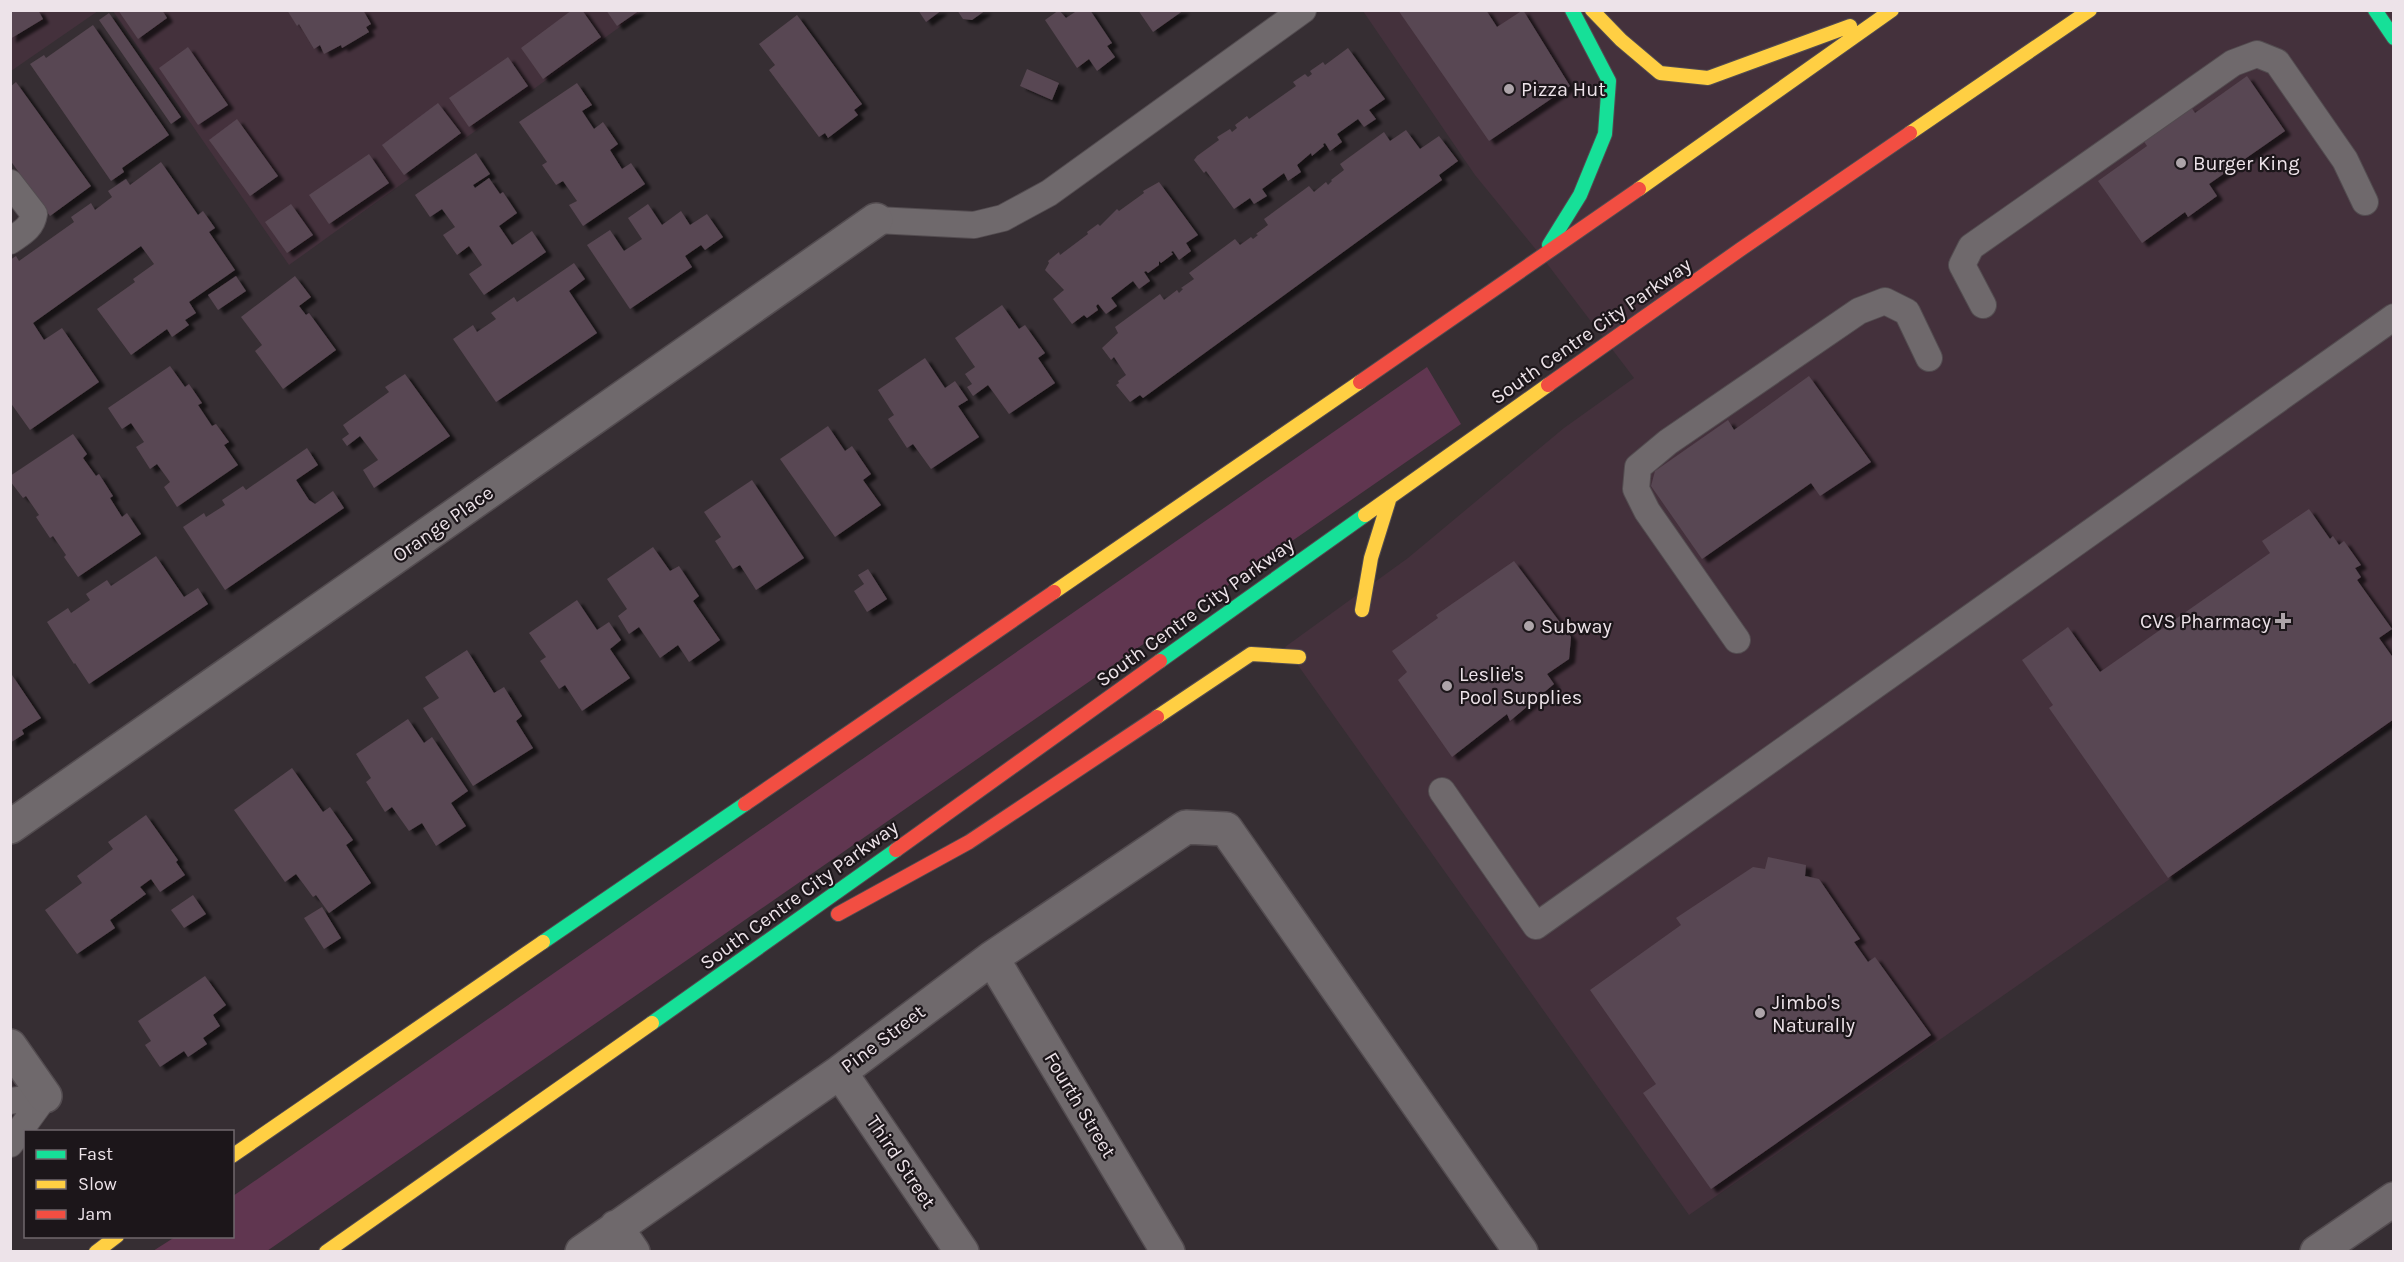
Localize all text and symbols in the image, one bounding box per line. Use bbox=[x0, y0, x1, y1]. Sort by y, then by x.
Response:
place label: Pizza Hut bbox=[1521, 78, 1606, 101]
marker: Pizza Hut bbox=[1502, 82, 1516, 96]
place label: Burger King bbox=[2193, 152, 2299, 175]
marker: Burger King bbox=[2174, 156, 2188, 170]
street label: South Centre City Parkway bbox=[1487, 253, 1695, 409]
street label: Orange Place bbox=[388, 481, 498, 567]
street label: South Centre City Parkway bbox=[1092, 532, 1298, 692]
place label: CVS Pharmacy bbox=[2140, 610, 2271, 633]
marker: CVS Pharmacy bbox=[2276, 614, 2290, 628]
place label: Subway bbox=[1541, 615, 1612, 638]
marker: Subway bbox=[1522, 619, 1536, 633]
place label: Leslie's Pool Supplies bbox=[1459, 663, 1582, 709]
marker: Leslie's Pool Supplies bbox=[1440, 679, 1454, 693]
street label: South Centre City Parkway bbox=[696, 815, 902, 975]
place label: Jimbo's Naturally bbox=[1772, 991, 1855, 1037]
street label: Pine Street bbox=[837, 1000, 930, 1078]
marker: Jimbo's Naturally bbox=[1753, 1006, 1767, 1020]
street label: Fourth Street bbox=[1039, 1048, 1121, 1163]
street label: Third Street bbox=[862, 1111, 941, 1213]
legend bbox=[24, 1130, 234, 1238]
text: Fast bbox=[78, 1143, 113, 1165]
text: Slow bbox=[78, 1173, 117, 1195]
text: Jam bbox=[78, 1203, 112, 1225]

